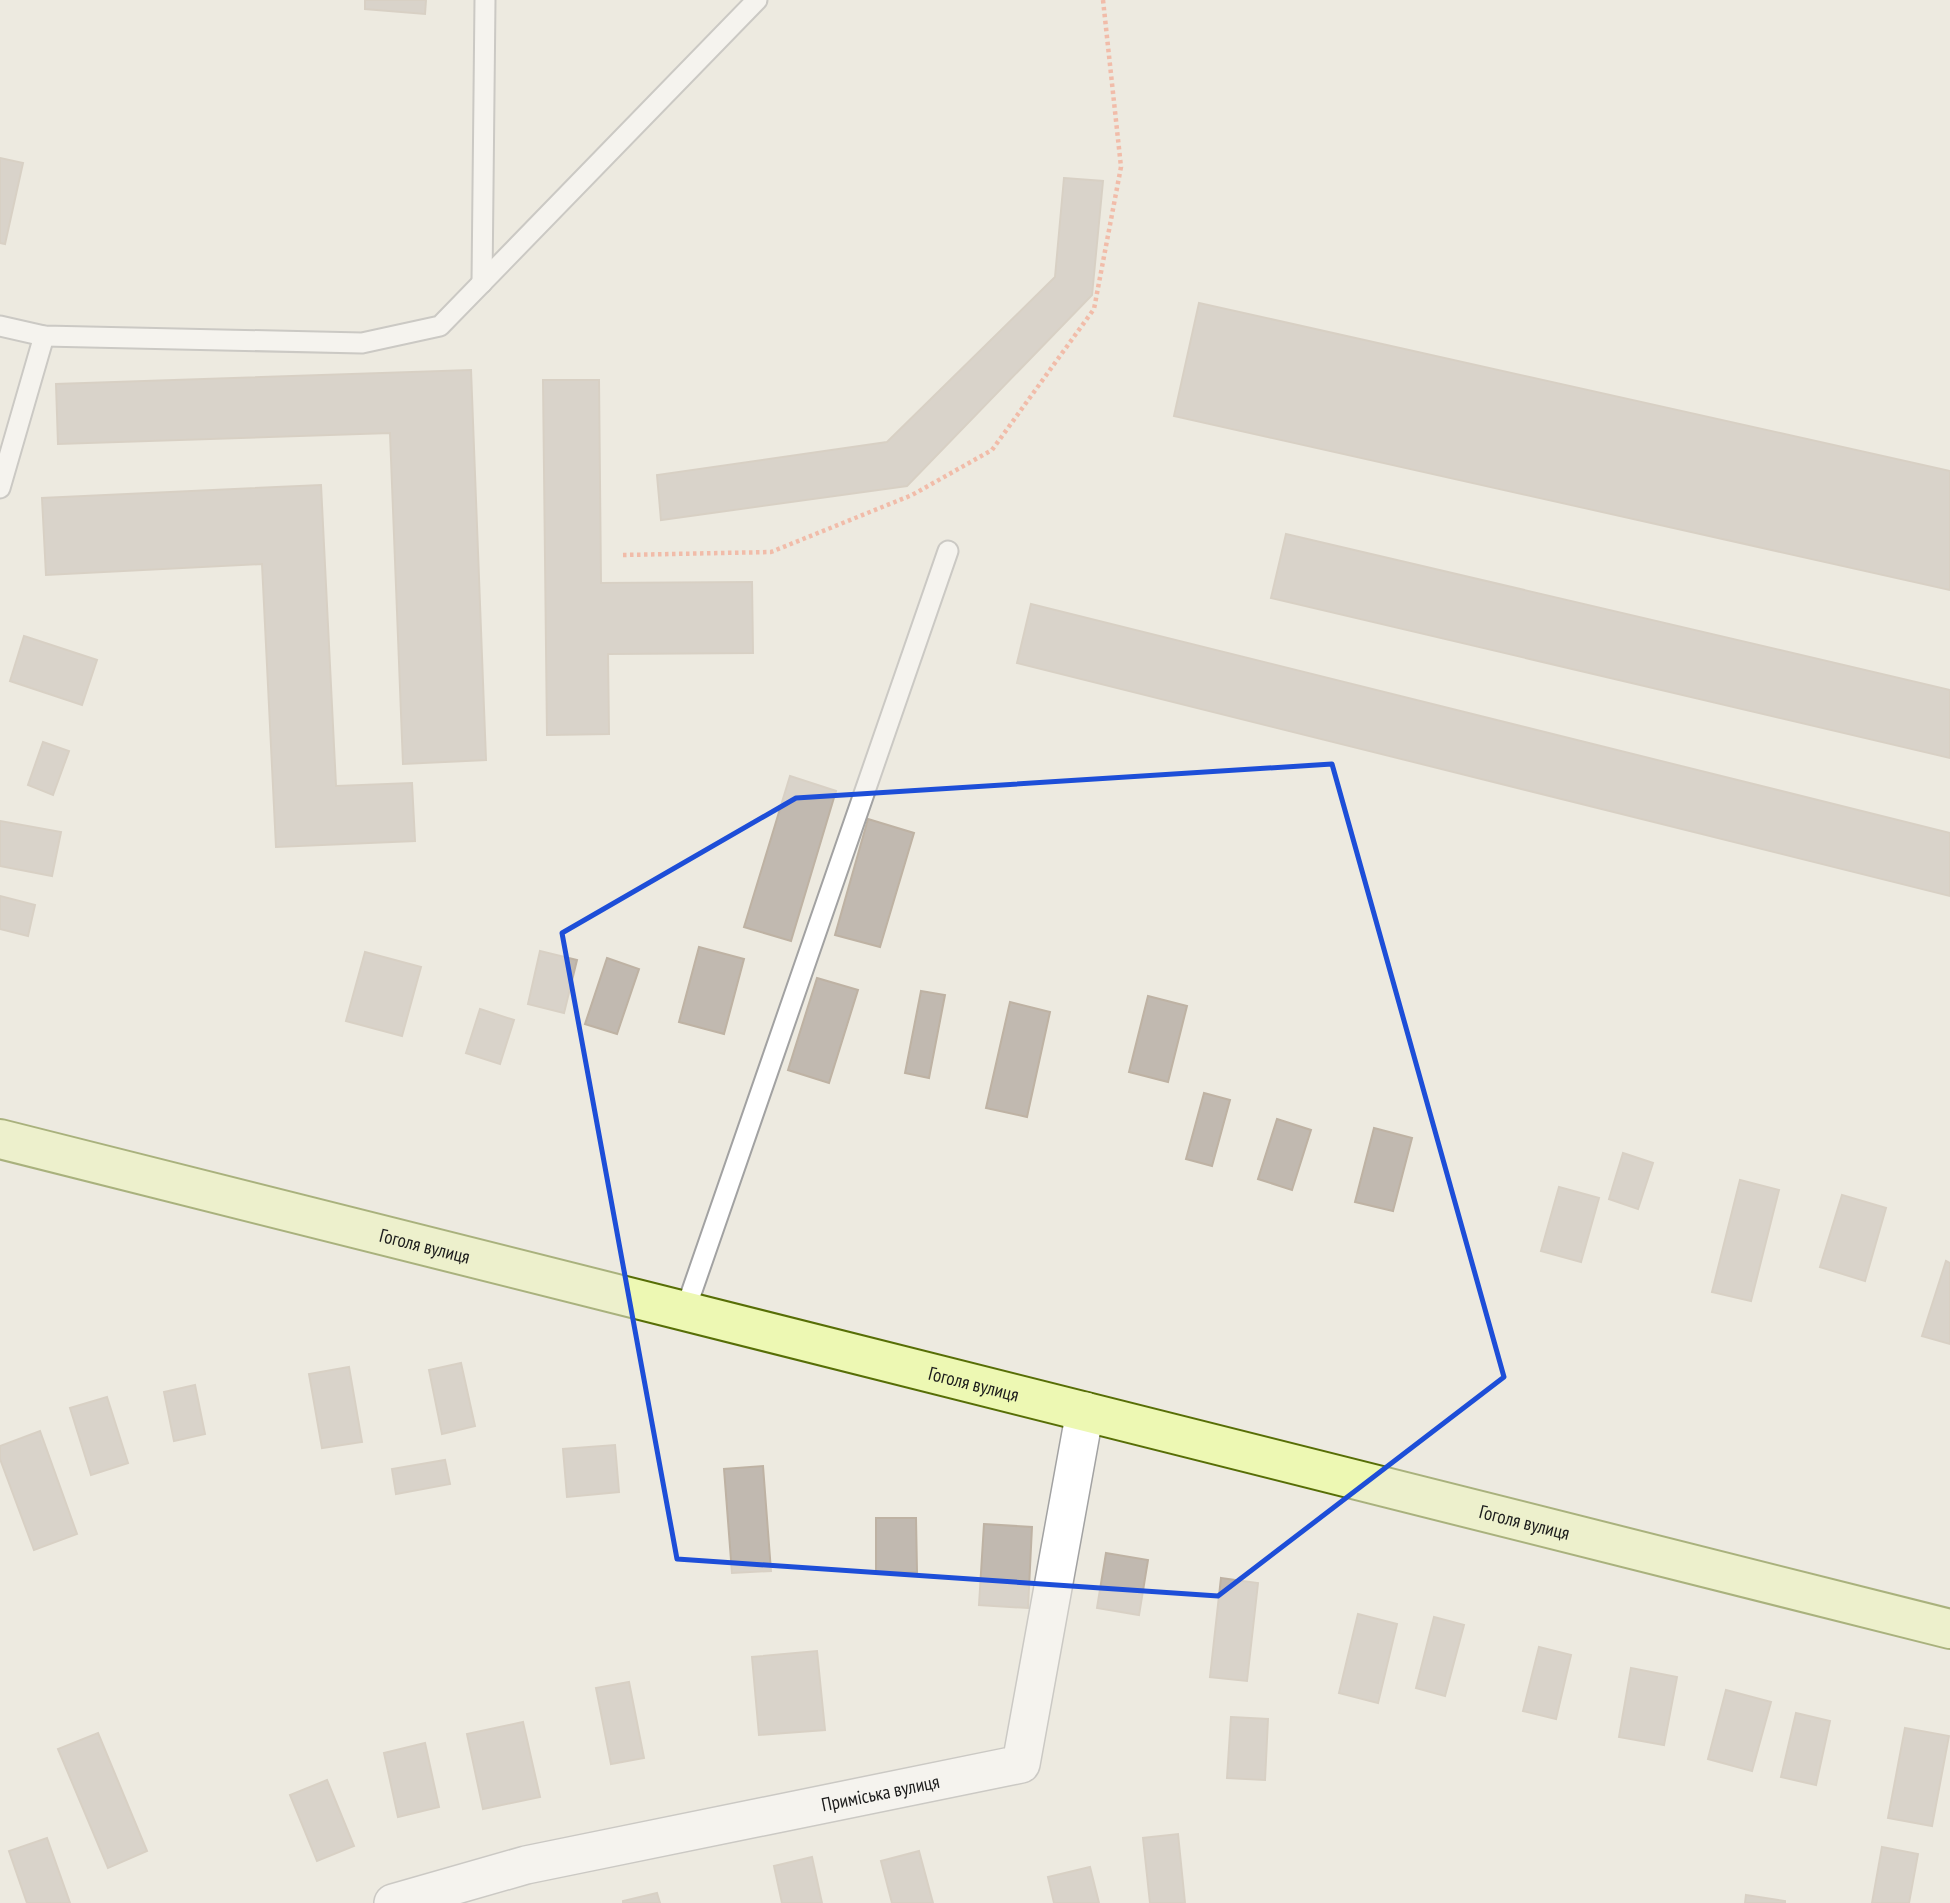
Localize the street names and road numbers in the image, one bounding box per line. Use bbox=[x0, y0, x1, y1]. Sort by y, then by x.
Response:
street label: Гоголя вулиця bbox=[377, 1223, 473, 1269]
street label: Гоголя вулиця bbox=[926, 1361, 1021, 1407]
street label: Гоголя вулиця bbox=[1477, 1499, 1572, 1545]
street label: Приміська вулиця bbox=[819, 1769, 942, 1816]

